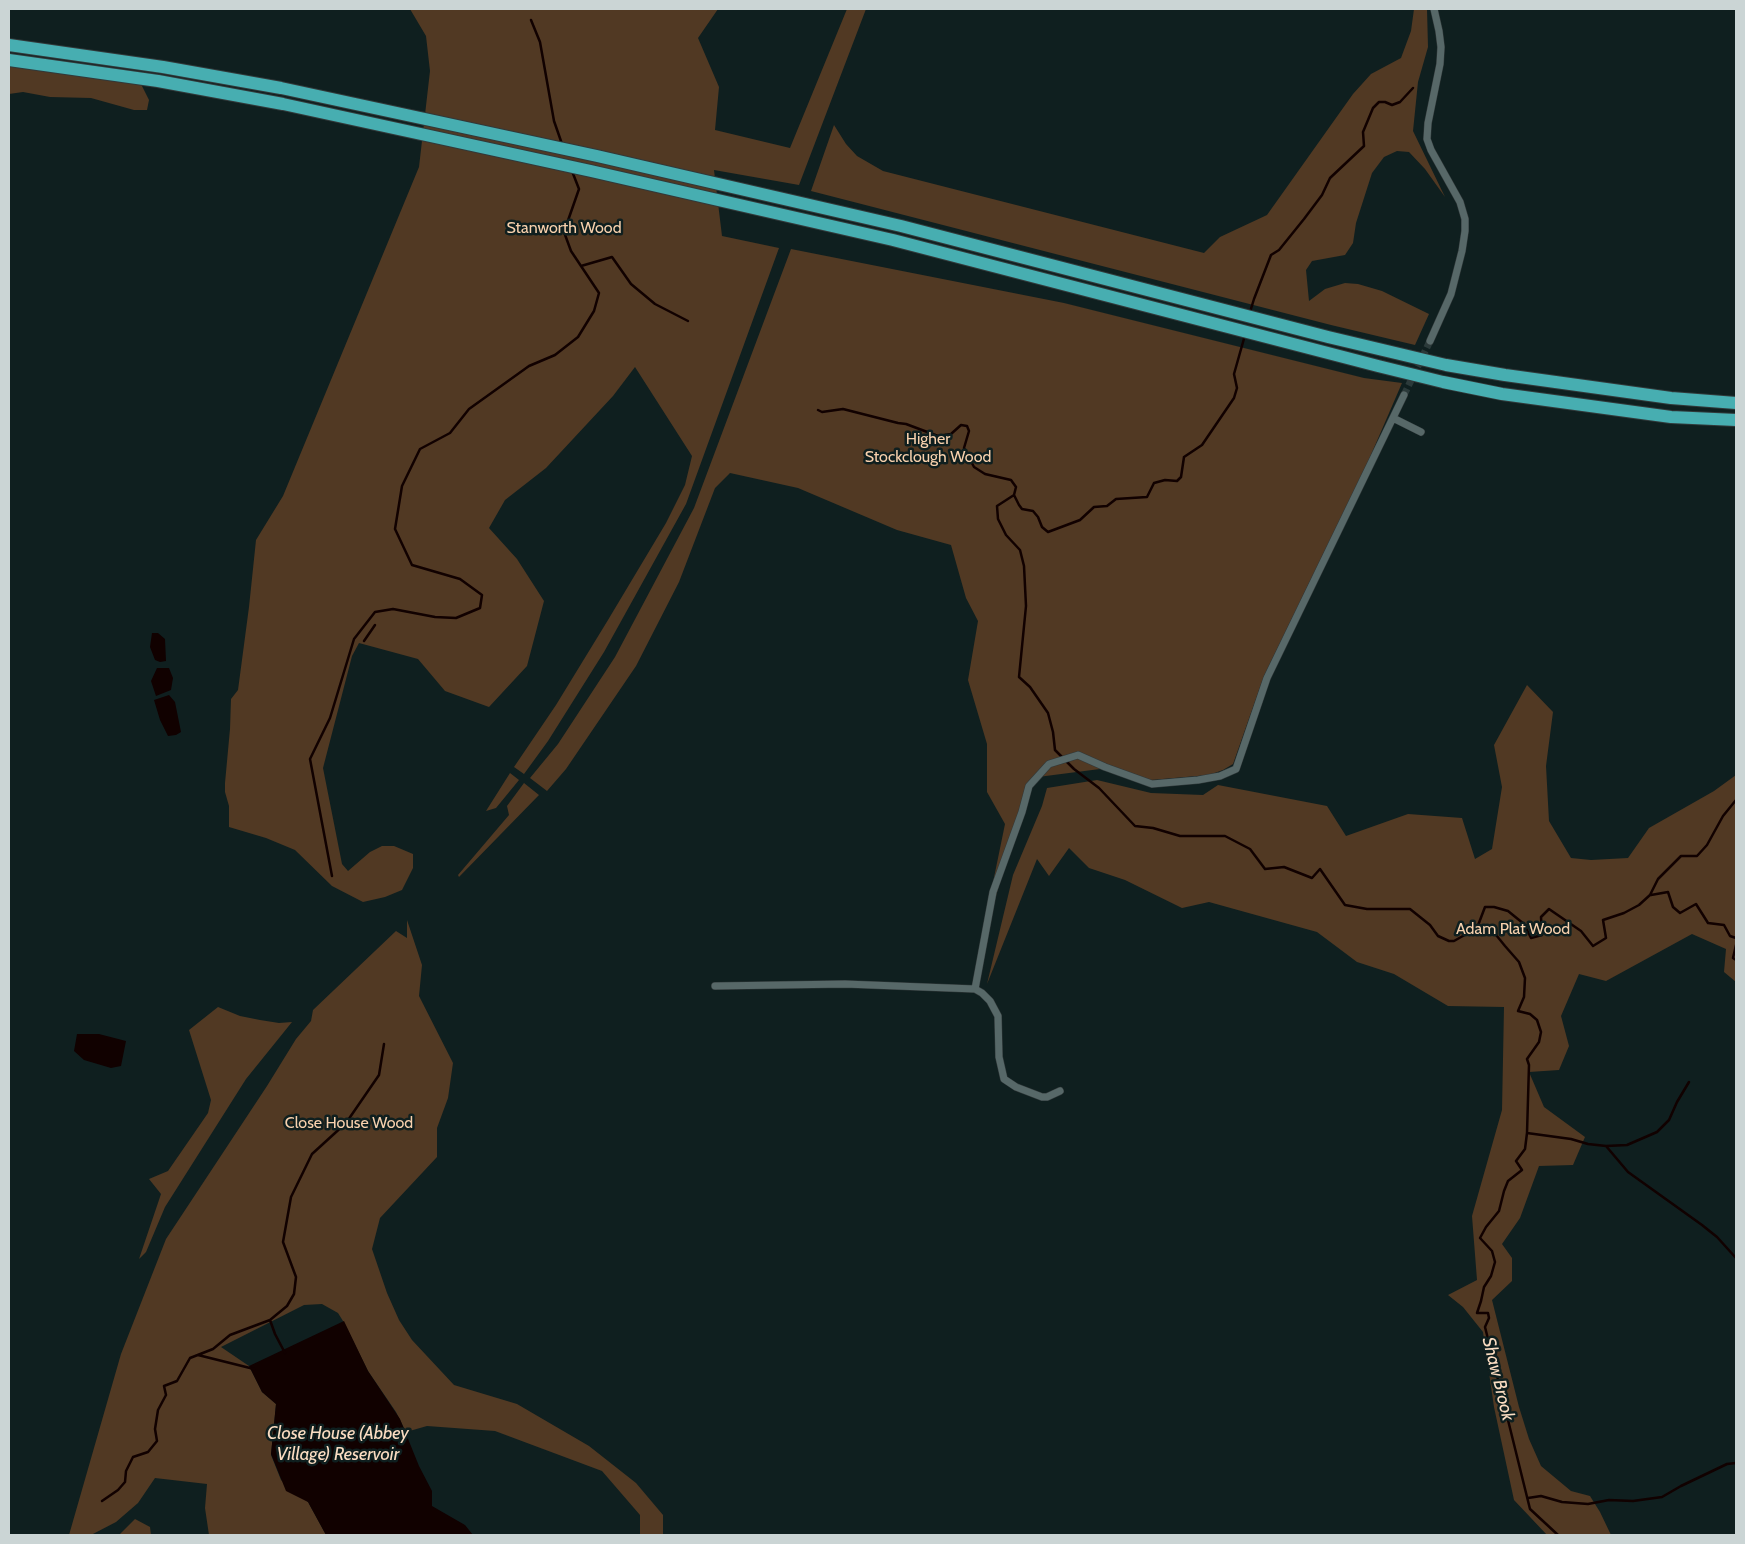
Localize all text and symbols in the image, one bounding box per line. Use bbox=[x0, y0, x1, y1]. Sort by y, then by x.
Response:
park label: Stanworth Wood bbox=[506, 218, 622, 238]
park label: Higher Stockclough Wood bbox=[865, 429, 991, 467]
park label: Adam Plat Wood bbox=[1456, 919, 1570, 939]
park label: Close House Wood bbox=[285, 1113, 413, 1133]
water label: Shaw Brook bbox=[1477, 1335, 1519, 1423]
water label: Close House (Abbey Village) Reservoir bbox=[267, 1423, 409, 1466]

